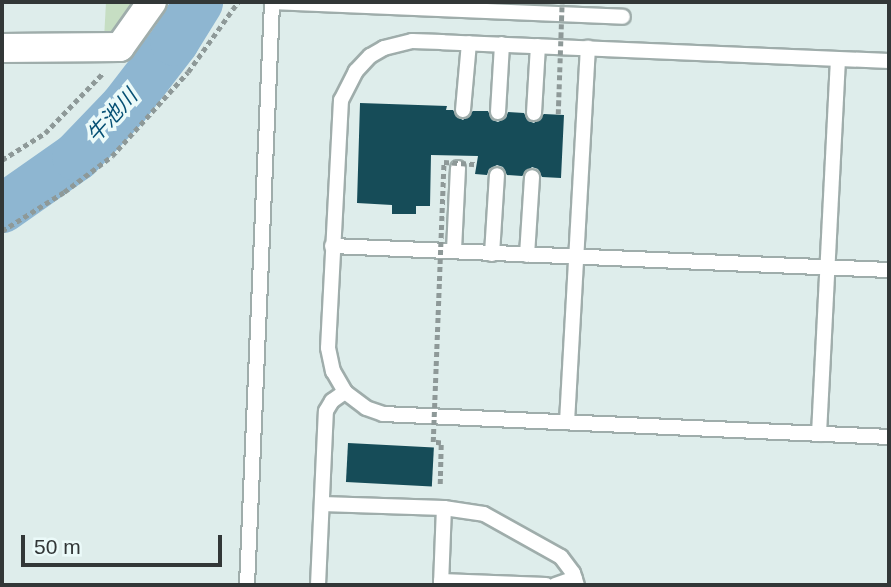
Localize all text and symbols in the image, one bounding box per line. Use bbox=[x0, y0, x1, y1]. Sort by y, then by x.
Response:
water label: 牛池川 bbox=[82, 84, 142, 148]
scale bar bbox=[24, 520, 226, 564]
text: 50 m bbox=[34, 535, 81, 558]

